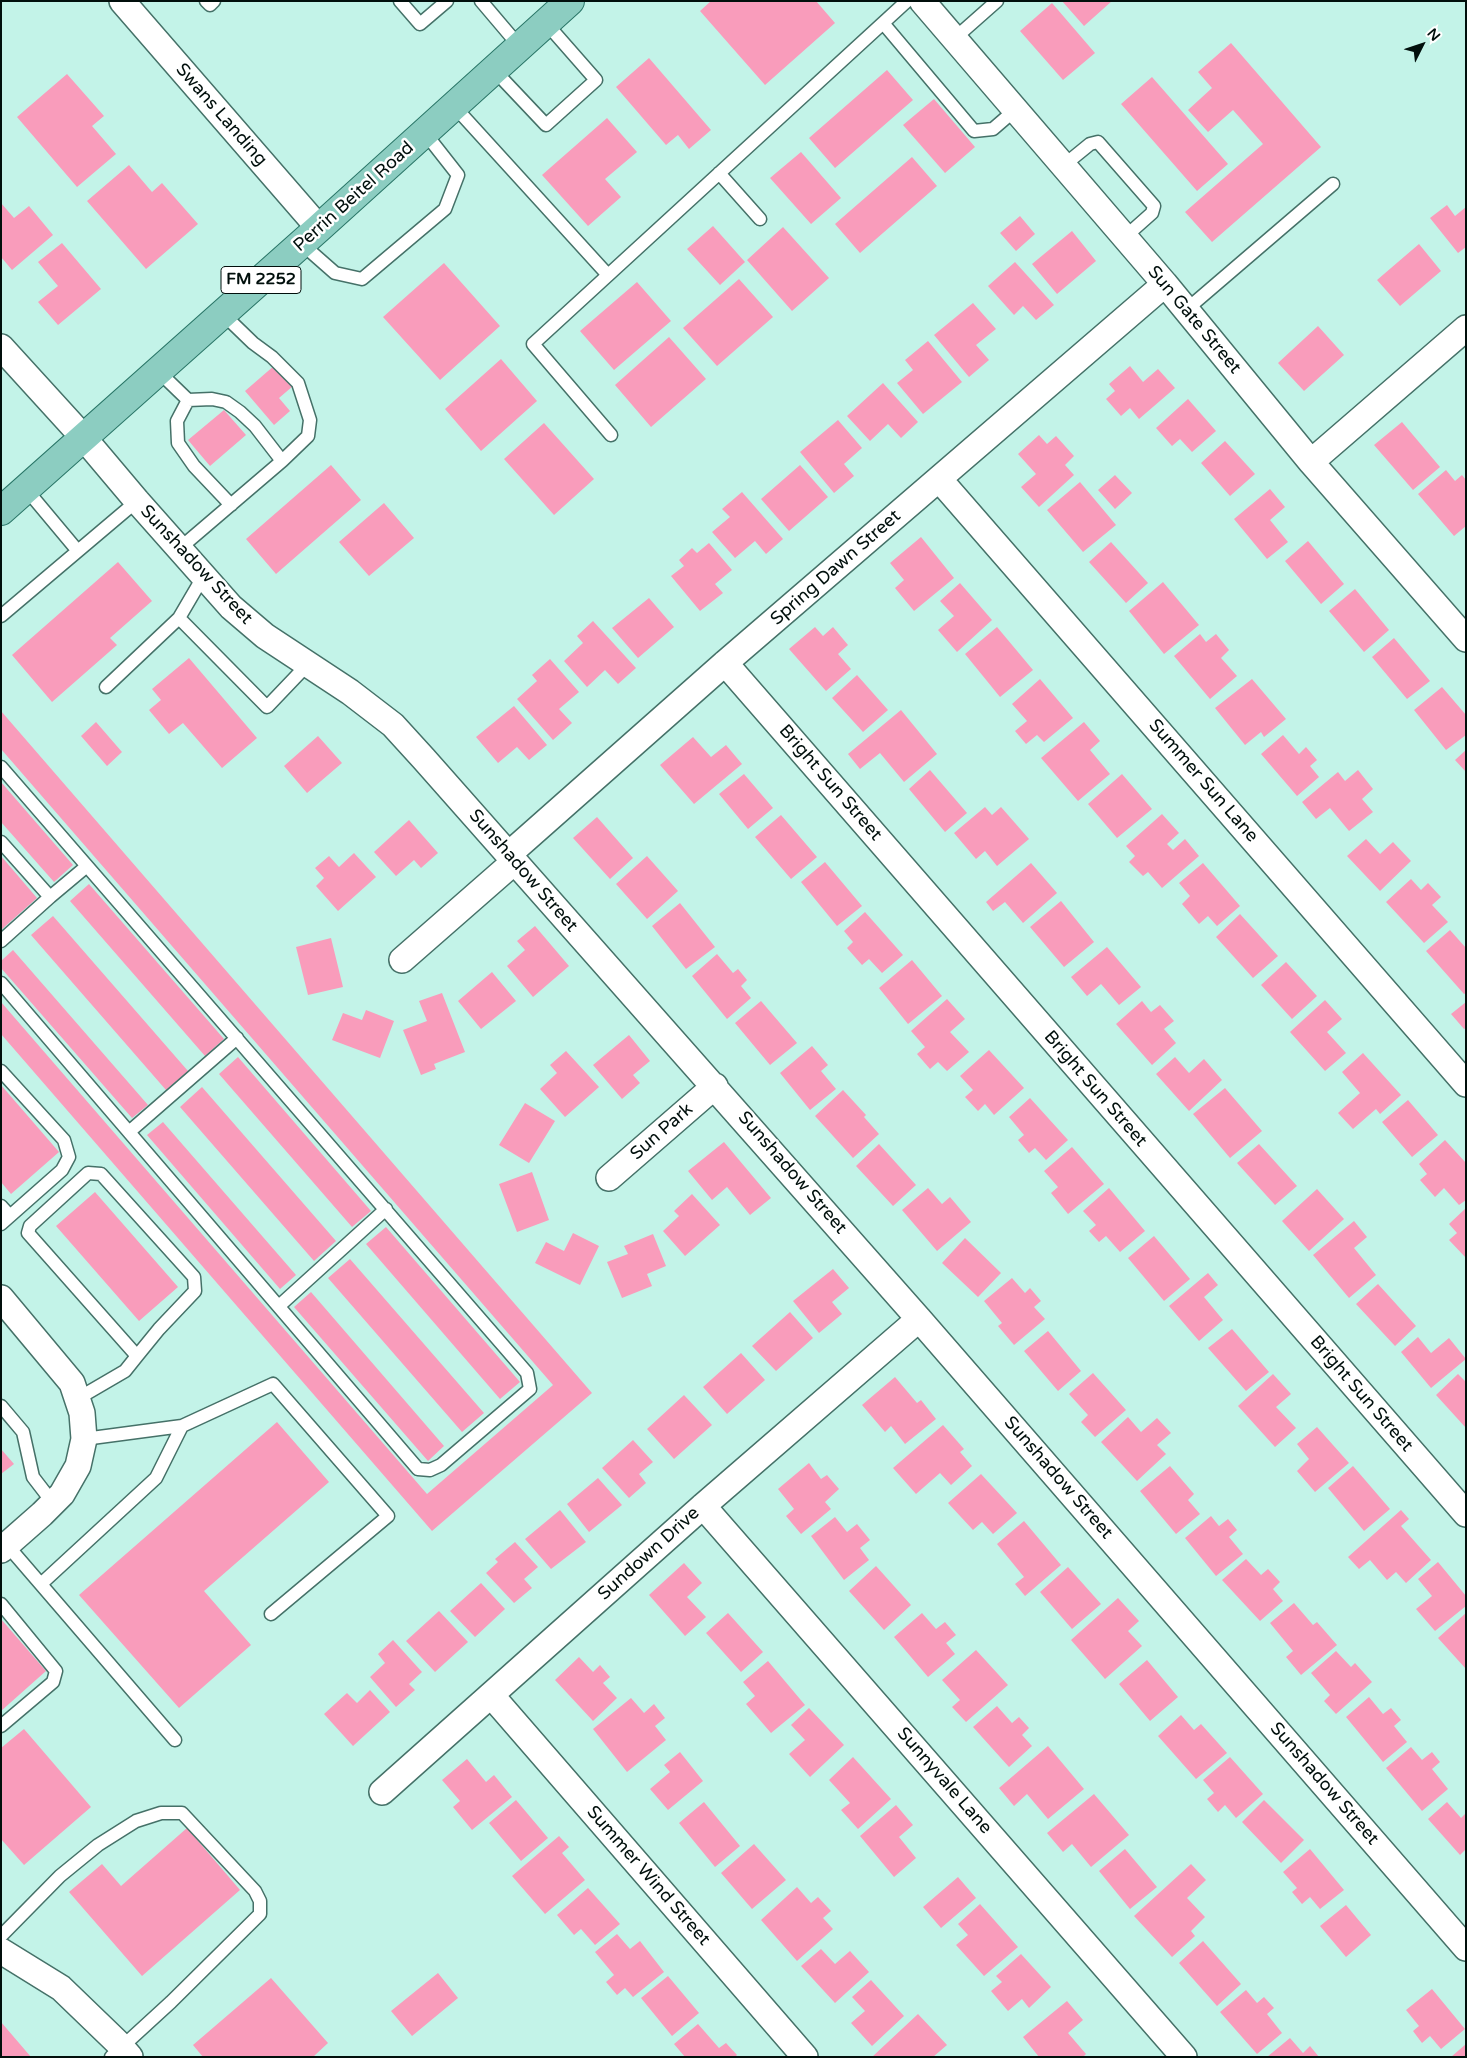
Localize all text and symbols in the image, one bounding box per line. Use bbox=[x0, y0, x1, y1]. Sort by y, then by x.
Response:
north arrow bbox=[1397, 20, 1447, 70]
text: N bbox=[1424, 25, 1444, 45]
street label: Swans Landing bbox=[171, 59, 271, 171]
street label: Perrin Beitel Road bbox=[289, 137, 419, 257]
street label: Sun Gate Street bbox=[1143, 262, 1245, 378]
road number: FM 2252 bbox=[221, 266, 301, 294]
street label: Sunshadow Street bbox=[135, 501, 257, 629]
street label: Spring Dawn Street bbox=[767, 506, 905, 630]
street label: Summer Sun Lane bbox=[1144, 715, 1262, 847]
street label: Bright Sun Street bbox=[774, 721, 886, 845]
street label: Sunshadow Street bbox=[464, 805, 582, 937]
street label: Bright Sun Street bbox=[1039, 1027, 1151, 1151]
street label: Sun Park bbox=[626, 1099, 698, 1165]
street label: Sunshadow Street bbox=[733, 1107, 851, 1239]
street label: Bright Sun Street bbox=[1305, 1332, 1417, 1456]
street label: Sunshadow Street bbox=[999, 1412, 1117, 1544]
street label: Sundown Drive bbox=[594, 1503, 704, 1605]
street label: Sunshadow Street bbox=[1265, 1718, 1383, 1850]
street label: Sunnyvale Lane bbox=[892, 1723, 996, 1839]
street label: Summer Wind Street bbox=[582, 1802, 714, 1950]

